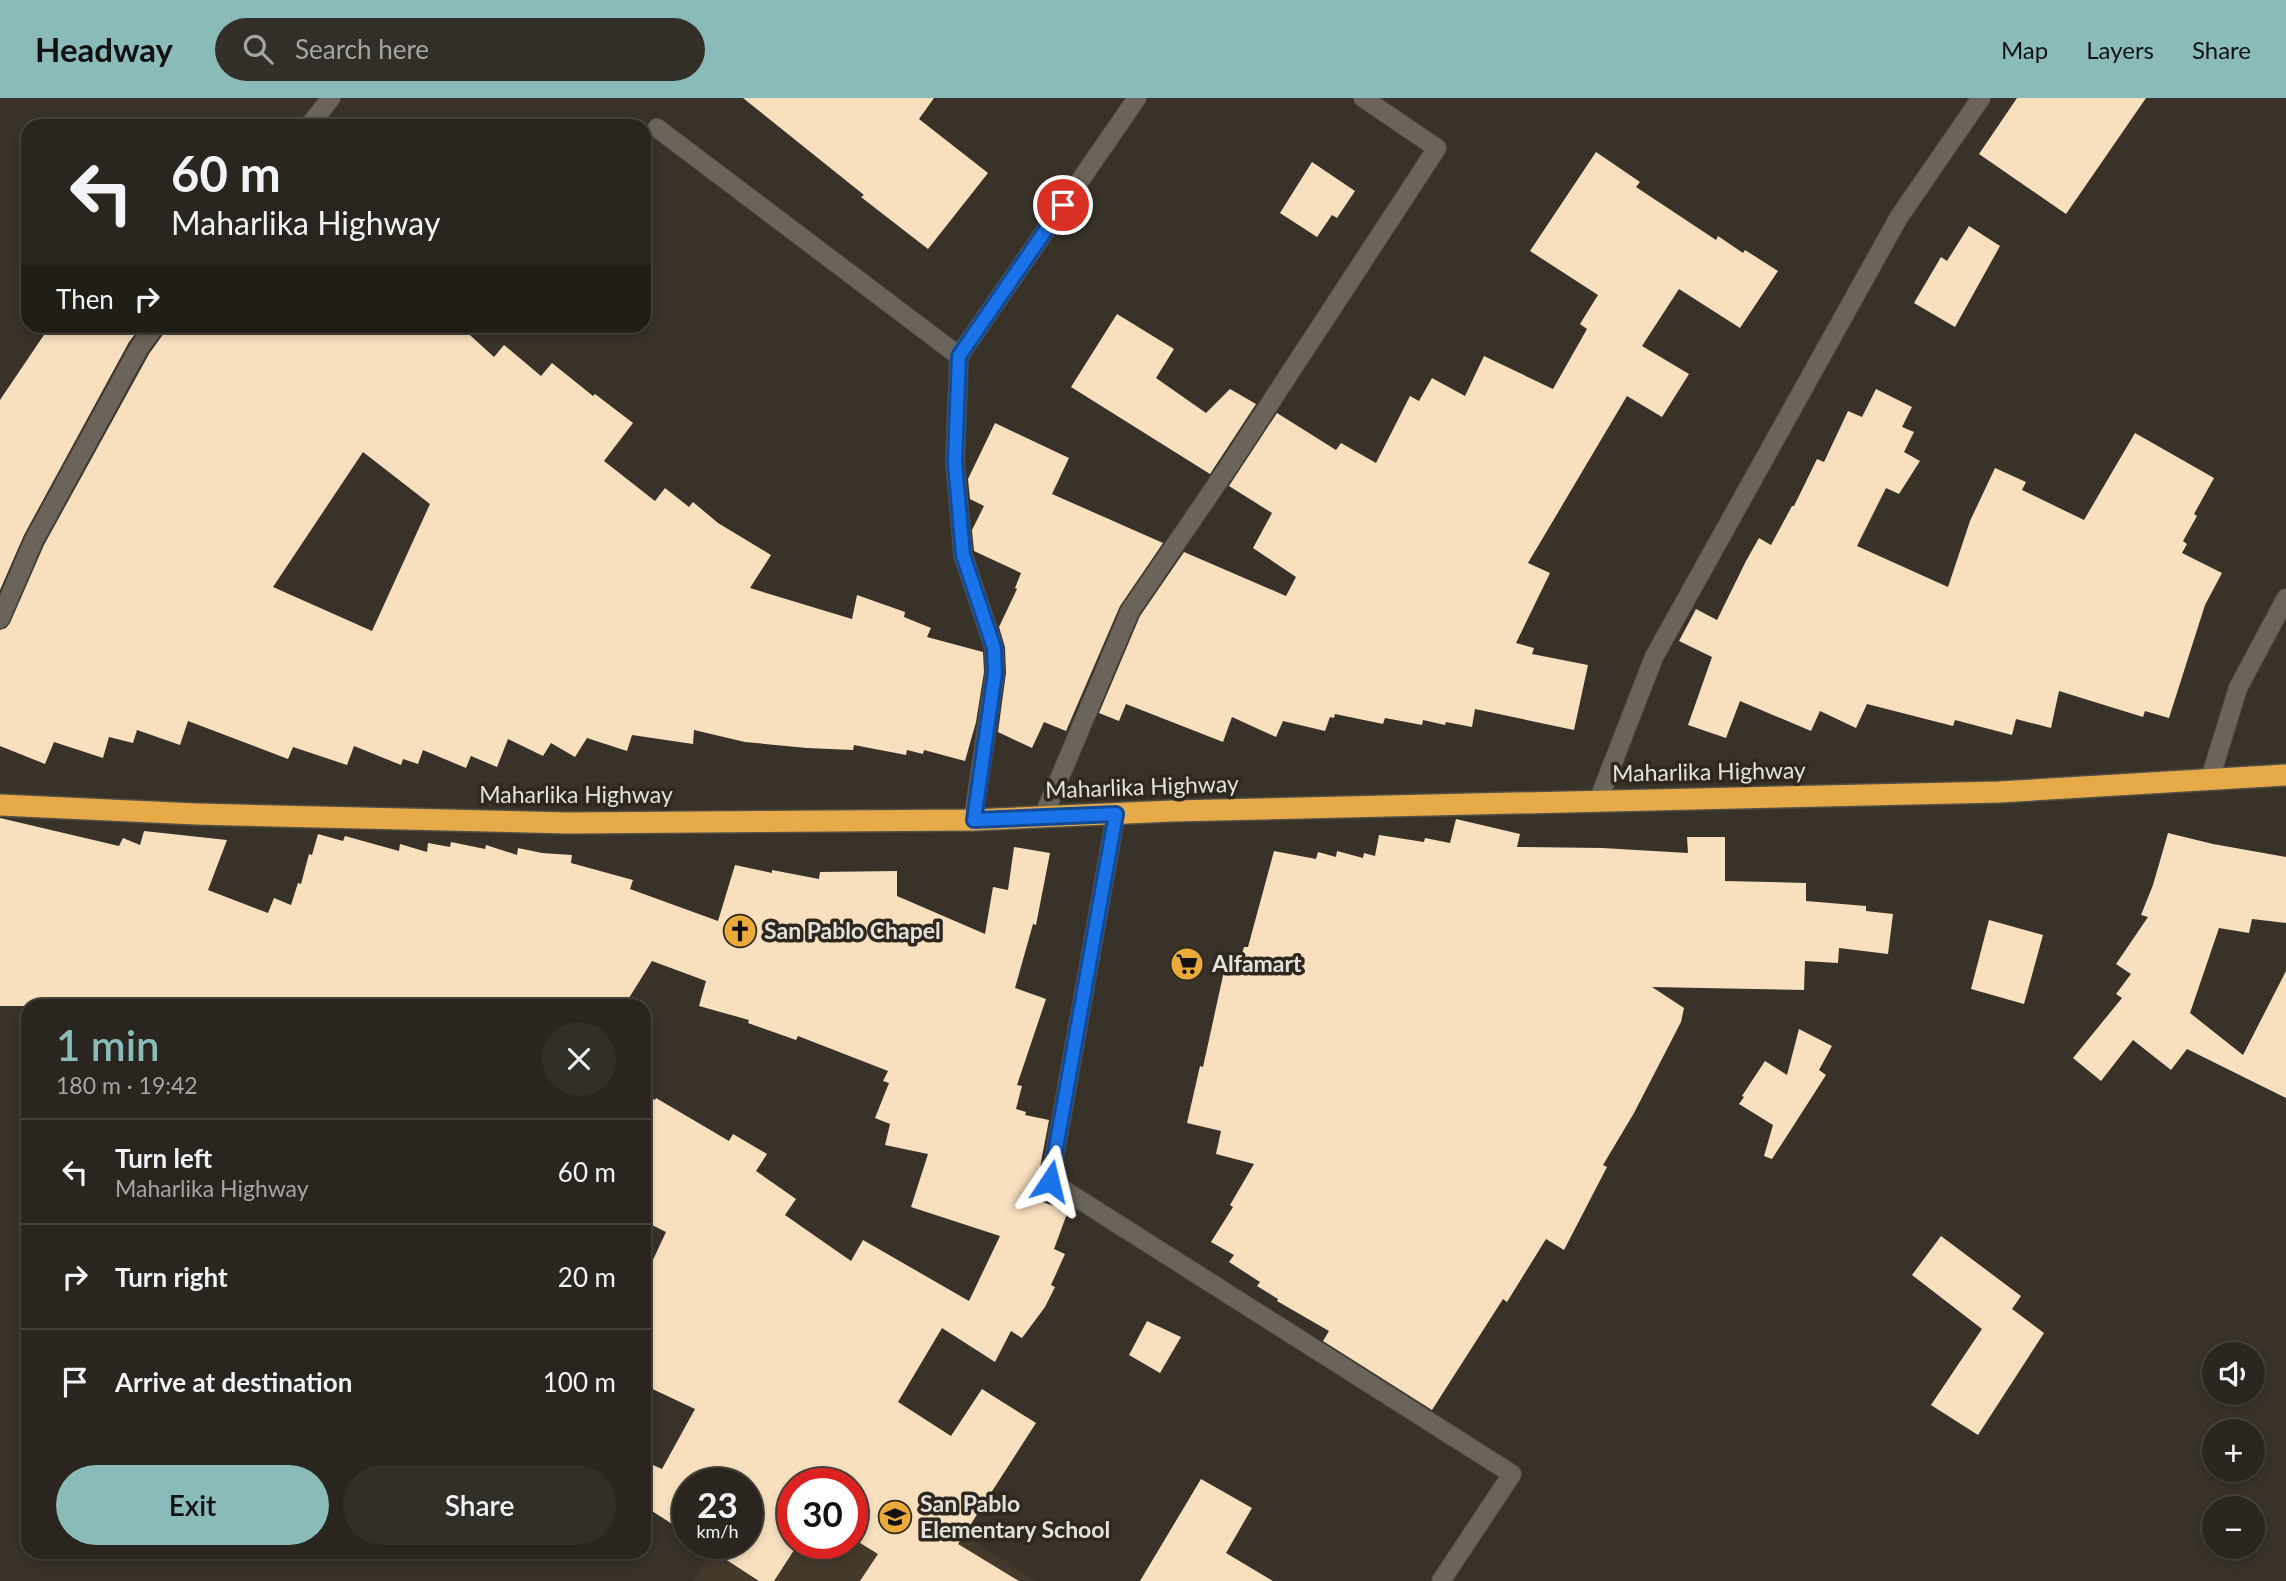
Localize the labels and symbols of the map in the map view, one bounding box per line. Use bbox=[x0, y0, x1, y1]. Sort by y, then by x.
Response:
pin bbox=[1033, 175, 1093, 235]
street label: Maharlika Highway bbox=[1612, 755, 1806, 787]
street label: Maharlika Highway bbox=[1045, 769, 1239, 803]
street label: Maharlika Highway bbox=[479, 780, 673, 808]
church icon: San Pablo Chapel bbox=[721, 912, 759, 950]
place label: San Pablo Chapel bbox=[764, 916, 941, 944]
supermarket icon: Alfamart bbox=[1168, 945, 1206, 983]
place label: Alfamart bbox=[1211, 949, 1302, 977]
position arrow bbox=[1013, 1144, 1087, 1218]
speed limit sign: 30 bbox=[777, 1468, 868, 1559]
place label: San Pablo Elementary School bbox=[920, 1489, 1110, 1543]
school or university icon: San Pablo Elementary School bbox=[876, 1498, 914, 1536]

